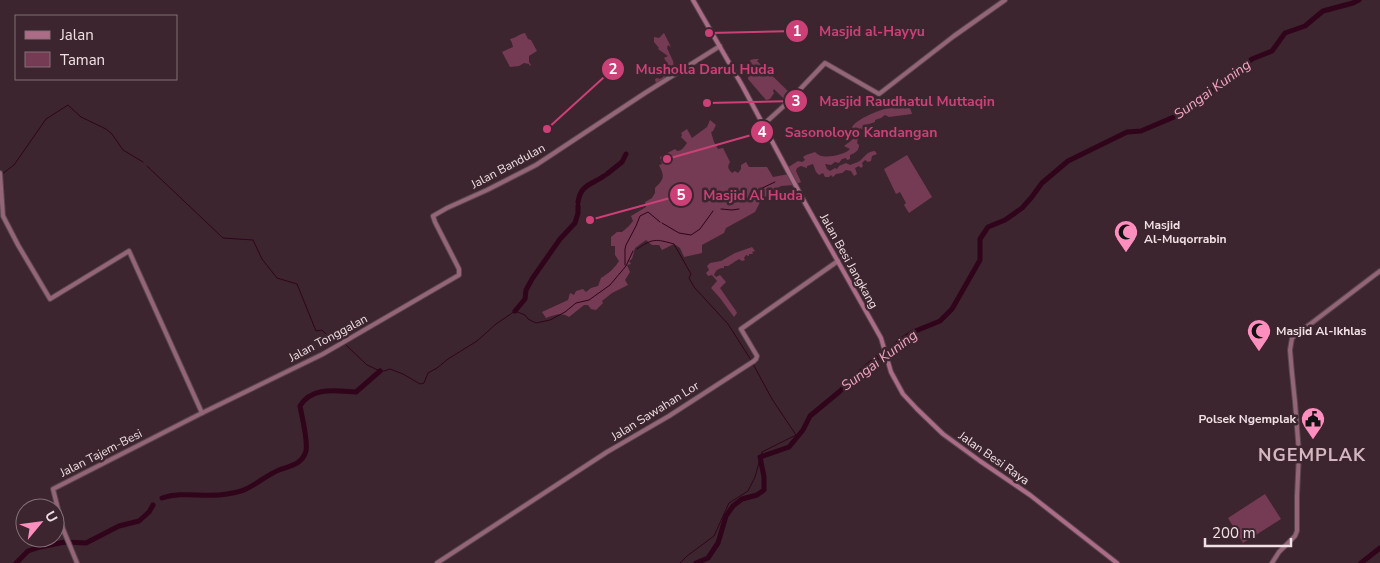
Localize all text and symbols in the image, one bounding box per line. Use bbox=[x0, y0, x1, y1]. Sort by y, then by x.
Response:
legend bbox=[15, 15, 178, 80]
callout: Masjid al-Hayyu bbox=[784, 16, 935, 45]
text: 1 bbox=[792, 21, 802, 41]
text: Masjid al-Hayyu bbox=[819, 22, 925, 41]
text: Jalan bbox=[59, 25, 94, 45]
text: Taman bbox=[60, 50, 105, 70]
callout: Musholla Darul Huda bbox=[601, 54, 785, 83]
water label: Sungai Kuning bbox=[1170, 55, 1255, 124]
text: 2 bbox=[608, 59, 618, 79]
text: Musholla Darul Huda bbox=[636, 60, 774, 79]
callout: Masjid Raudhatul Muttaqin bbox=[784, 87, 1004, 116]
text: 3 bbox=[791, 91, 801, 111]
text: Masjid Raudhatul Muttaqin bbox=[819, 92, 995, 111]
callout: Sasonoloyo Kandangan bbox=[750, 117, 948, 146]
text: 4 bbox=[757, 122, 767, 142]
text: Sasonoloyo Kandangan bbox=[785, 123, 937, 142]
street label: Jalan Bandulan bbox=[467, 140, 548, 193]
callout: Masjid Al Huda bbox=[668, 181, 813, 210]
text: 5 bbox=[676, 185, 686, 205]
text: Masjid Al Huda bbox=[703, 186, 803, 205]
street label: Jalan Besi Jangkang bbox=[816, 210, 882, 311]
place label: Masjid Al-Muqorrabin bbox=[1144, 217, 1227, 247]
mosque icon: Masjid Al-Muqorrabin bbox=[1113, 219, 1139, 253]
street label: Jalan Tonggalan bbox=[285, 311, 370, 366]
mosque icon: Masjid Al-Ikhlas bbox=[1246, 318, 1272, 352]
place label: Masjid Al-Ikhlas bbox=[1276, 323, 1367, 339]
water label: Sungai Kuning bbox=[837, 326, 921, 395]
street label: Jalan Sawahan Lor bbox=[607, 377, 702, 445]
public building icon: Polsek Ngemplak bbox=[1300, 406, 1326, 440]
place label: Polsek Ngemplak bbox=[1198, 411, 1297, 427]
street label: Jalan Tajem-Besi bbox=[56, 425, 145, 481]
street label: Jalan Besi Raya bbox=[955, 427, 1033, 488]
district label: NGEMPLAK bbox=[1258, 443, 1366, 467]
north arrow bbox=[15, 498, 65, 548]
text: U bbox=[40, 508, 62, 526]
scale bar bbox=[1205, 516, 1291, 548]
text: 200 m bbox=[1212, 523, 1256, 543]

